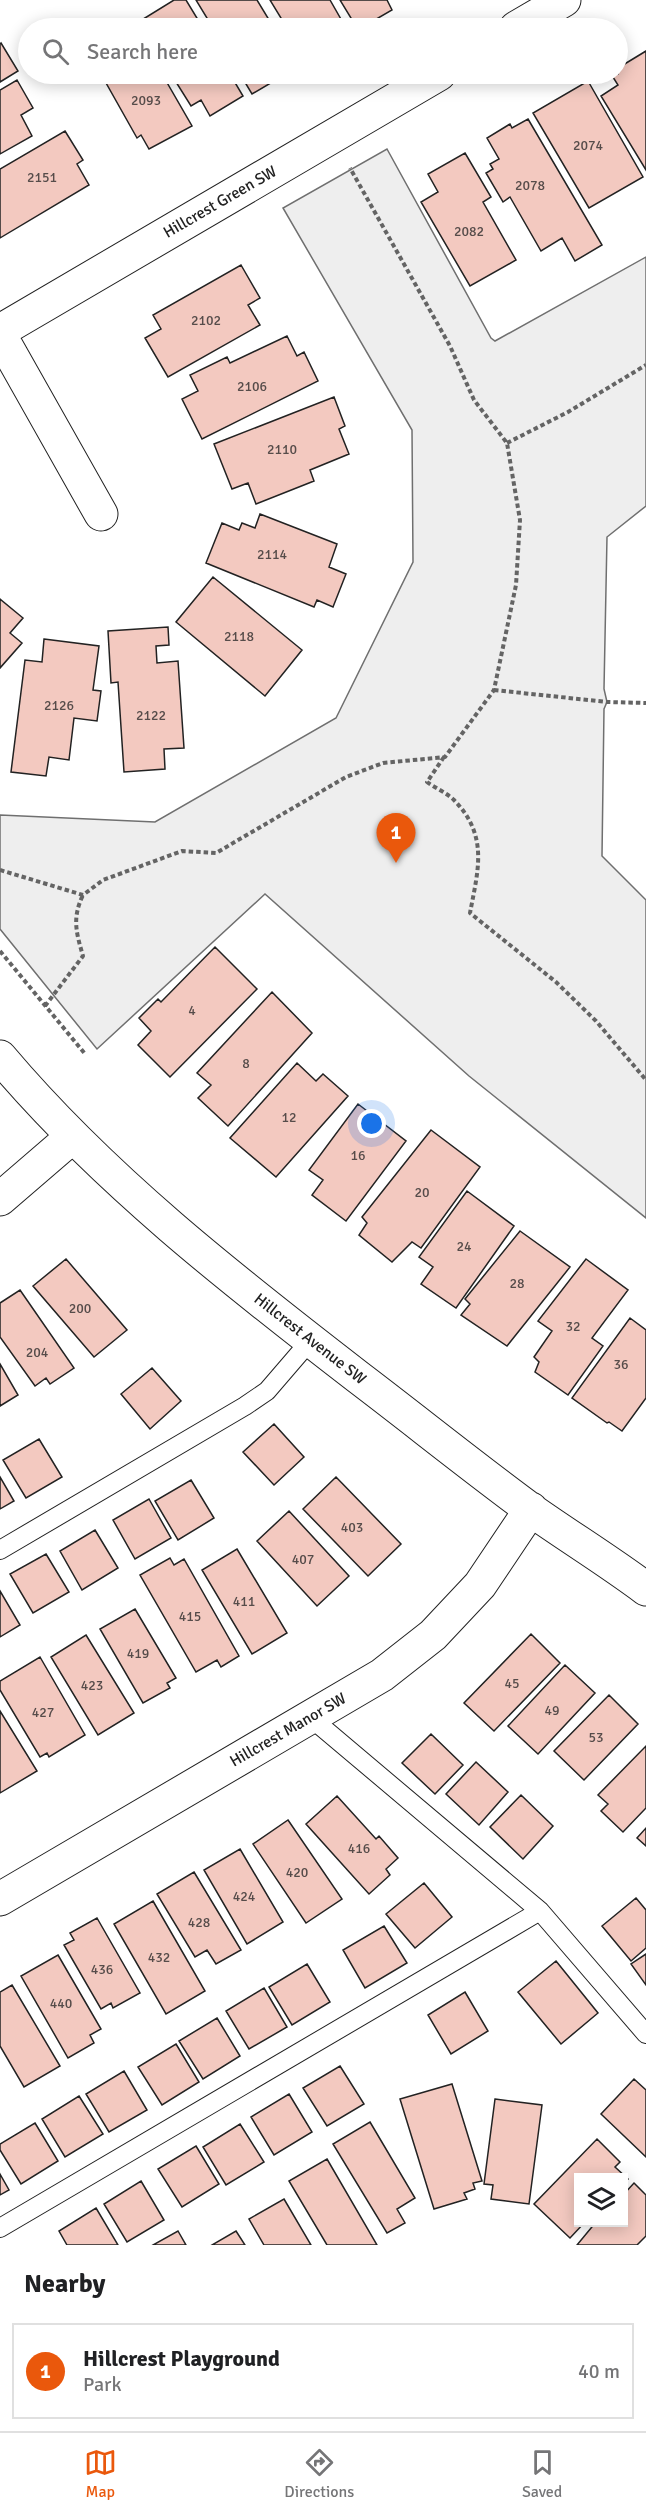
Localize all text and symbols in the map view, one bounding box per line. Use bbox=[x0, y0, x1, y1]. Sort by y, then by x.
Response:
search box bbox=[18, 18, 628, 84]
icon: search bbox=[39, 35, 72, 68]
text: Search here bbox=[87, 38, 198, 65]
house number: 2093 bbox=[131, 92, 161, 109]
house number: 2074 bbox=[573, 137, 604, 154]
street label: Hillcrest Green SW bbox=[160, 161, 281, 243]
house number: 2151 bbox=[27, 169, 57, 186]
house number: 2078 bbox=[515, 177, 545, 194]
house number: 2082 bbox=[454, 223, 484, 240]
house number: 2102 bbox=[191, 312, 221, 329]
house number: 2106 bbox=[237, 378, 267, 395]
house number: 2110 bbox=[267, 441, 297, 458]
house number: 2114 bbox=[257, 546, 288, 563]
house number: 2118 bbox=[224, 628, 254, 645]
house number: 2126 bbox=[44, 697, 74, 714]
house number: 2122 bbox=[136, 707, 166, 724]
pin: 1 bbox=[376, 814, 416, 863]
house number: 4 bbox=[188, 1002, 196, 1019]
house number: 8 bbox=[242, 1055, 250, 1072]
house number: 12 bbox=[281, 1109, 297, 1126]
your location bbox=[357, 1109, 386, 1138]
house number: 16 bbox=[350, 1147, 366, 1164]
house number: 20 bbox=[414, 1184, 430, 1201]
house number: 24 bbox=[456, 1238, 472, 1255]
house number: 28 bbox=[509, 1275, 525, 1292]
street label: Hillcrest Avenue SW bbox=[250, 1289, 371, 1389]
house number: 200 bbox=[69, 1300, 91, 1317]
house number: 32 bbox=[565, 1318, 581, 1335]
house number: 204 bbox=[26, 1344, 49, 1361]
house number: 36 bbox=[613, 1356, 629, 1373]
house number: 403 bbox=[341, 1519, 363, 1536]
house number: 407 bbox=[292, 1551, 314, 1568]
house number: 411 bbox=[233, 1593, 255, 1610]
house number: 415 bbox=[179, 1608, 201, 1625]
house number: 419 bbox=[127, 1645, 149, 1662]
house number: 45 bbox=[504, 1675, 520, 1692]
house number: 423 bbox=[81, 1677, 103, 1694]
street label: Hillcrest Manor SW bbox=[226, 1688, 350, 1771]
house number: 49 bbox=[544, 1702, 560, 1719]
house number: 427 bbox=[32, 1704, 54, 1721]
house number: 53 bbox=[588, 1729, 604, 1746]
house number: 416 bbox=[348, 1840, 370, 1857]
house number: 420 bbox=[286, 1864, 308, 1881]
house number: 424 bbox=[233, 1888, 256, 1905]
house number: 428 bbox=[188, 1914, 210, 1931]
house number: 432 bbox=[148, 1949, 170, 1966]
house number: 436 bbox=[91, 1961, 113, 1978]
house number: 440 bbox=[50, 1995, 72, 2012]
map controls bbox=[574, 2173, 628, 2227]
button: layers bbox=[574, 2173, 628, 2227]
text: Nearby bbox=[24, 2268, 105, 2300]
text: Hillcrest Playground bbox=[83, 2345, 280, 2372]
text: 1 bbox=[40, 2359, 51, 2384]
text: 40 m bbox=[578, 2359, 620, 2384]
text: Park bbox=[83, 2372, 121, 2397]
tab: Map bbox=[84, 2446, 117, 2502]
tab: Directions bbox=[284, 2446, 354, 2502]
tab: Saved bbox=[522, 2446, 562, 2502]

